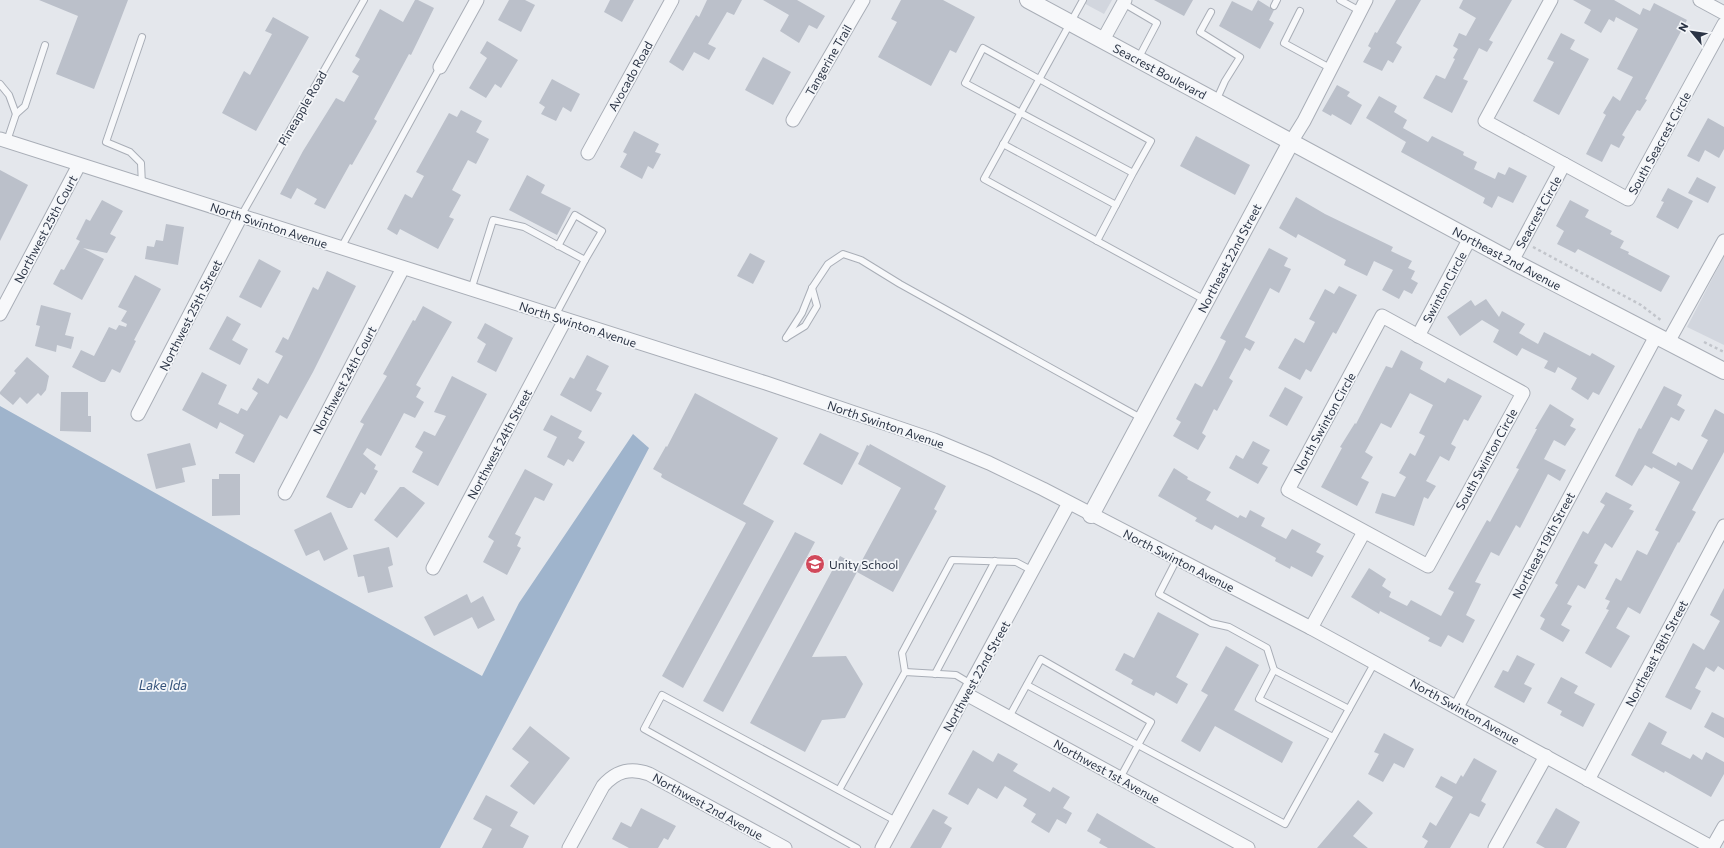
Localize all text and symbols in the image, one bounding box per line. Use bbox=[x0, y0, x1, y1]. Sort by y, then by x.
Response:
north arrow bbox=[1672, 12, 1712, 52]
text: N bbox=[1675, 20, 1691, 34]
street label: Tangerine Trail bbox=[802, 22, 854, 98]
street label: Avocado Road bbox=[605, 39, 655, 113]
street label: Seacrest Boulevard bbox=[1111, 40, 1209, 102]
street label: Pineapple Road bbox=[275, 68, 329, 148]
street label: South Seacrest Circle bbox=[1625, 89, 1693, 197]
street label: Northwest 25th Court bbox=[11, 172, 79, 285]
street label: Seacrest Circle bbox=[1512, 173, 1564, 251]
street label: North Swinton Avenue bbox=[209, 199, 329, 251]
street label: Northeast 22nd Street bbox=[1194, 201, 1264, 315]
street label: Northeast 2nd Avenue bbox=[1450, 223, 1564, 293]
street label: Swinton Circle bbox=[1419, 249, 1469, 325]
street label: Northwest 25th Street bbox=[156, 257, 224, 373]
street label: North Swinton Avenue bbox=[518, 298, 638, 350]
street label: Northwest 24th Court bbox=[310, 323, 379, 437]
street label: North Swinton Circle bbox=[1290, 370, 1358, 476]
street label: Northwest 24th Street bbox=[464, 386, 534, 501]
street label: North Swinton Avenue bbox=[826, 397, 946, 451]
street label: South Swinton Circle bbox=[1452, 406, 1520, 512]
street label: Northeast 19th Street bbox=[1509, 489, 1577, 601]
street label: North Swinton Avenue bbox=[1121, 526, 1237, 594]
school or university icon: Unity School bbox=[804, 553, 826, 575]
place label: Unity School bbox=[829, 557, 898, 571]
street label: Northeast 18th Street bbox=[1622, 597, 1690, 709]
street label: Northwest 22nd Street bbox=[940, 618, 1012, 734]
street label: North Swinton Avenue bbox=[1408, 675, 1522, 747]
water label: Lake Ida bbox=[139, 677, 187, 693]
street label: Northwest 1st Avenue bbox=[1052, 736, 1162, 806]
street label: Northwest 2nd Avenue bbox=[650, 770, 766, 842]

